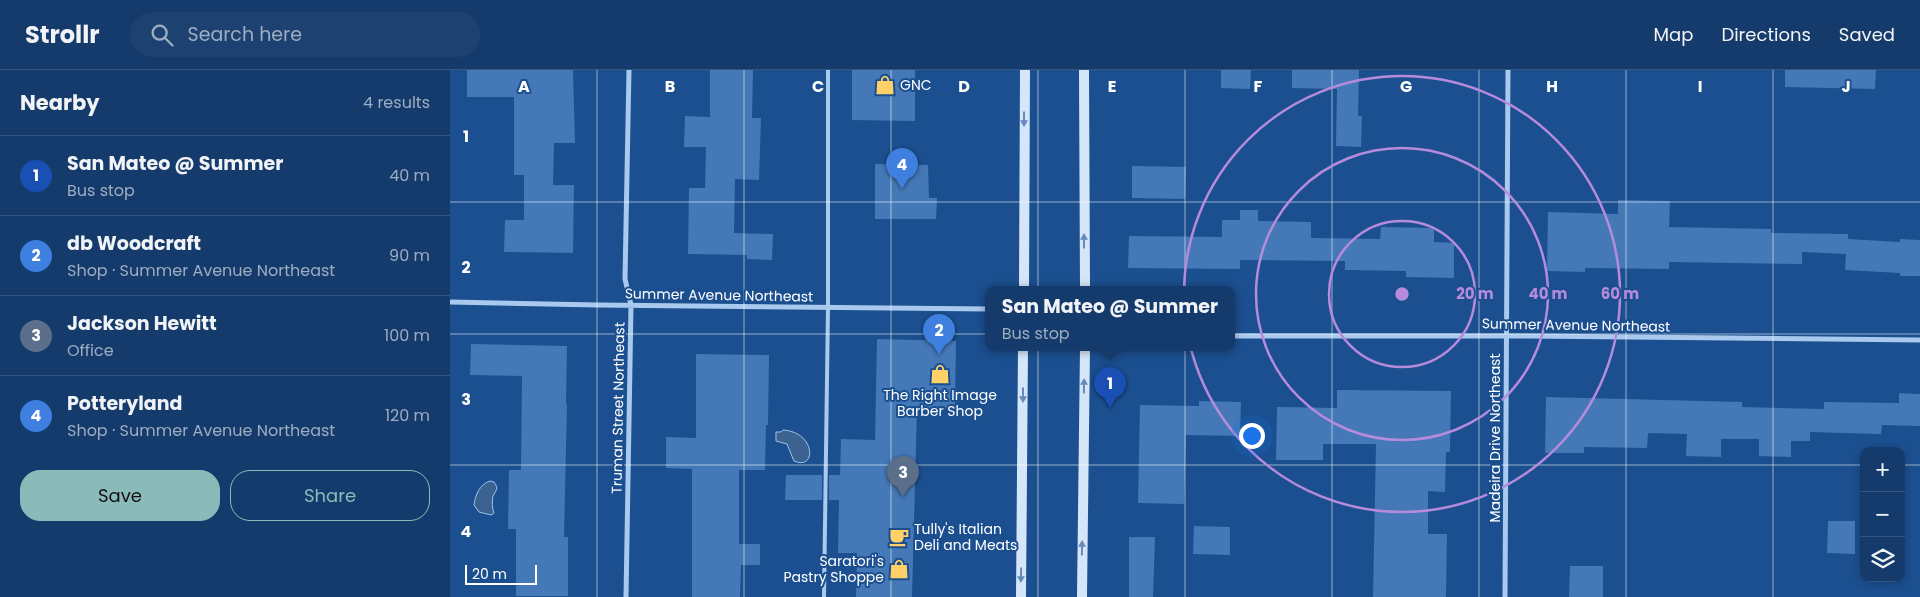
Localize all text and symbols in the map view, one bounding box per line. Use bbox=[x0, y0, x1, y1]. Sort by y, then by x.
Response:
search box bbox=[130, 12, 480, 57]
text: Strollr bbox=[25, 18, 100, 51]
icon: search bbox=[148, 21, 176, 49]
text: Search here bbox=[188, 21, 302, 48]
text: Map bbox=[1654, 22, 1693, 47]
text: Directions bbox=[1721, 22, 1811, 47]
text: Saved bbox=[1839, 22, 1895, 47]
shop icon: GNC bbox=[874, 74, 896, 96]
text: A bbox=[518, 75, 530, 98]
text: B bbox=[665, 75, 675, 98]
text: C bbox=[812, 75, 824, 98]
place label: GNC bbox=[900, 75, 932, 95]
text: D bbox=[958, 75, 970, 98]
text: E bbox=[1108, 75, 1116, 98]
text: F bbox=[1254, 75, 1263, 98]
text: G bbox=[1400, 75, 1412, 98]
text: H bbox=[1546, 75, 1558, 98]
text: I bbox=[1698, 75, 1702, 98]
text: J bbox=[1841, 75, 1851, 98]
text: Nearby bbox=[20, 88, 100, 117]
text: 4 results bbox=[363, 91, 430, 114]
one-way arrow bbox=[1020, 111, 1028, 127]
text: 1 bbox=[463, 125, 469, 148]
pin: 4 bbox=[886, 148, 918, 189]
text: San Mateo @ Summer bbox=[67, 150, 283, 177]
text: 1 bbox=[33, 164, 39, 187]
text: 40 m bbox=[389, 164, 430, 187]
text: Bus stop bbox=[67, 179, 135, 202]
text: db Woodcraft bbox=[67, 230, 201, 257]
one-way arrow bbox=[1080, 232, 1088, 248]
text: 2 bbox=[31, 244, 41, 267]
text: 90 m bbox=[389, 244, 430, 267]
text: 2 bbox=[461, 256, 471, 279]
text: Shop · Summer Avenue Northeast bbox=[67, 259, 335, 282]
street label: Summer Avenue Northeast bbox=[625, 283, 813, 307]
text: 20 m bbox=[1456, 283, 1494, 304]
text: 40 m bbox=[1528, 283, 1568, 304]
text: 60 m bbox=[1601, 283, 1639, 304]
centre of rings bbox=[1393, 285, 1411, 303]
popup bbox=[985, 286, 1235, 351]
text: San Mateo @ Summer bbox=[1002, 293, 1218, 320]
text: Jackson Hewitt bbox=[67, 310, 217, 337]
street label: Summer Avenue Northeast bbox=[1482, 313, 1670, 337]
pin: 2 bbox=[923, 314, 955, 355]
street label: Truman Street Northeast bbox=[607, 322, 629, 494]
text: Bus stop bbox=[1002, 322, 1070, 345]
text: 3 bbox=[31, 324, 41, 347]
text: 100 m bbox=[384, 324, 430, 347]
text: Office bbox=[67, 339, 114, 362]
street label: Madeira Drive Northeast bbox=[1485, 354, 1505, 523]
shop icon: The Right Image Barber Shop bbox=[929, 363, 951, 385]
pin: 1 bbox=[1094, 367, 1126, 408]
one-way arrow bbox=[1080, 378, 1088, 394]
place label: The Right Image Barber Shop bbox=[883, 385, 997, 421]
text: 3 bbox=[461, 388, 471, 411]
one-way arrow bbox=[1019, 388, 1027, 404]
text: Potteryland bbox=[67, 390, 182, 417]
text: 4 bbox=[31, 404, 41, 427]
text: 120 m bbox=[385, 404, 430, 427]
text: Shop · Summer Avenue Northeast bbox=[67, 419, 335, 442]
your location bbox=[1239, 423, 1265, 449]
map controls bbox=[1860, 447, 1905, 582]
button: + bbox=[1860, 447, 1905, 492]
pin: 3 bbox=[887, 456, 919, 497]
button: Save bbox=[20, 470, 220, 521]
button: Share bbox=[230, 470, 430, 521]
button: − bbox=[1860, 492, 1905, 537]
place label: Tully's Italian Deli and Meats bbox=[914, 519, 1017, 555]
text: 4 bbox=[461, 520, 472, 543]
cafe icon: Tully's Italian Deli and Meats bbox=[888, 526, 910, 548]
button: layers bbox=[1860, 537, 1905, 582]
one-way arrow bbox=[1078, 540, 1086, 556]
place label: Saratori's Pastry Shoppe bbox=[783, 551, 884, 587]
shop icon: Saratori's Pastry Shoppe bbox=[888, 558, 910, 580]
scale bar bbox=[465, 562, 538, 585]
text: 20 m bbox=[472, 564, 507, 584]
one-way arrow bbox=[1017, 568, 1025, 584]

